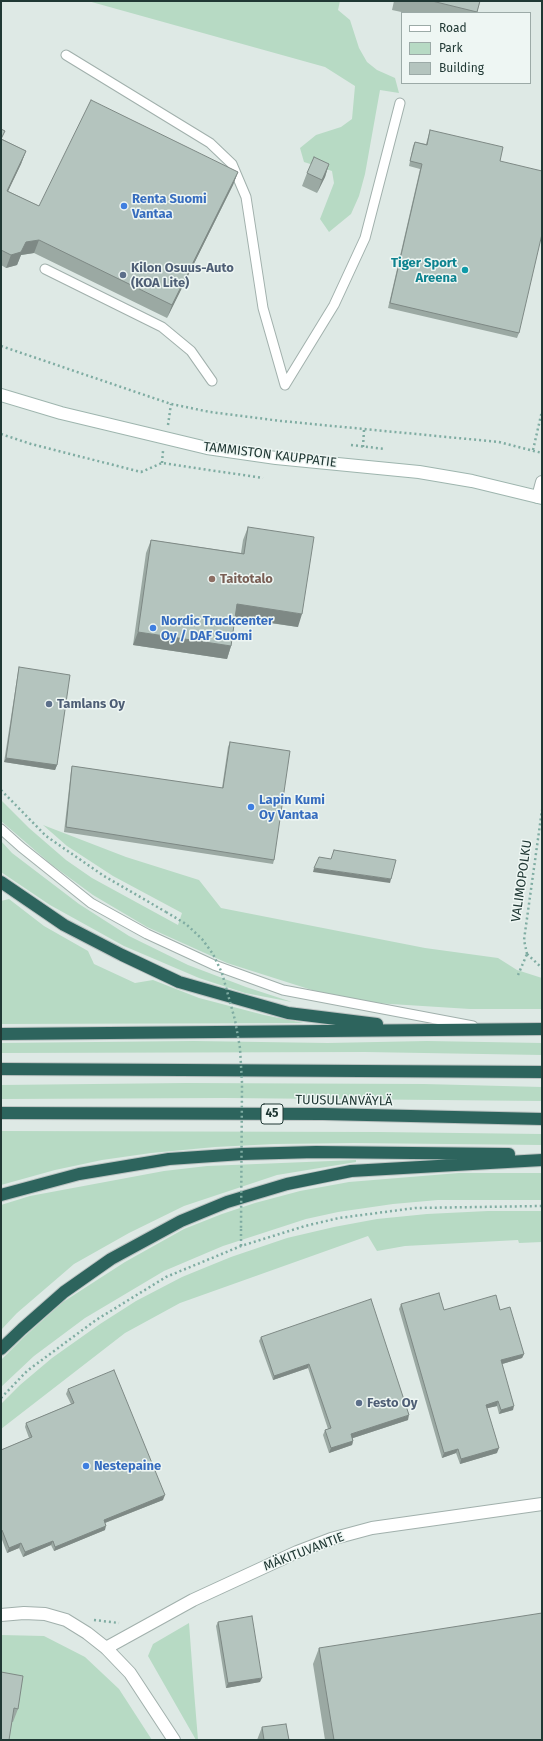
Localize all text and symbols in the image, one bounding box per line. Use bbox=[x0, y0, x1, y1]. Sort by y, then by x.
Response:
legend bbox=[401, 12, 531, 84]
text: Road bbox=[439, 21, 467, 35]
text: Park bbox=[439, 41, 463, 55]
text: Building bbox=[439, 61, 484, 75]
place label: Renta Suomi Vantaa bbox=[132, 191, 207, 222]
marker: Renta Suomi Vantaa bbox=[119, 201, 129, 211]
place label: Tiger Sport Areena bbox=[391, 255, 457, 286]
place label: Kilon Osuus-Auto (KOA Lite) bbox=[131, 260, 234, 291]
marker: Tiger Sport Areena bbox=[460, 265, 470, 275]
marker: Kilon Osuus-Auto (KOA Lite) bbox=[118, 270, 128, 280]
street label: TAMMISTON KAUPPATIE bbox=[202, 439, 338, 471]
place label: Taitotalo bbox=[220, 571, 273, 587]
marker: Taitotalo bbox=[207, 574, 217, 584]
place label: Nordic Truckcenter Oy / DAF Suomi bbox=[161, 613, 273, 644]
marker: Nordic Truckcenter Oy / DAF Suomi bbox=[148, 623, 158, 633]
place label: Tamlans Oy bbox=[57, 696, 125, 712]
marker: Tamlans Oy bbox=[44, 699, 54, 709]
place label: Lapin Kumi Oy Vantaa bbox=[259, 792, 325, 823]
marker: Lapin Kumi Oy Vantaa bbox=[246, 802, 256, 812]
street label: VALIMOPOLKU bbox=[509, 839, 535, 923]
street label: TUUSULANVÄYLÄ bbox=[295, 1092, 393, 1110]
road number: 45 bbox=[261, 1104, 283, 1124]
place label: Festo Oy bbox=[367, 1395, 418, 1411]
marker: Festo Oy bbox=[354, 1398, 364, 1408]
place label: Nestepaine bbox=[94, 1458, 161, 1474]
marker: Nestepaine bbox=[81, 1461, 91, 1471]
street label: MÄKITUVANTIE bbox=[261, 1529, 347, 1575]

